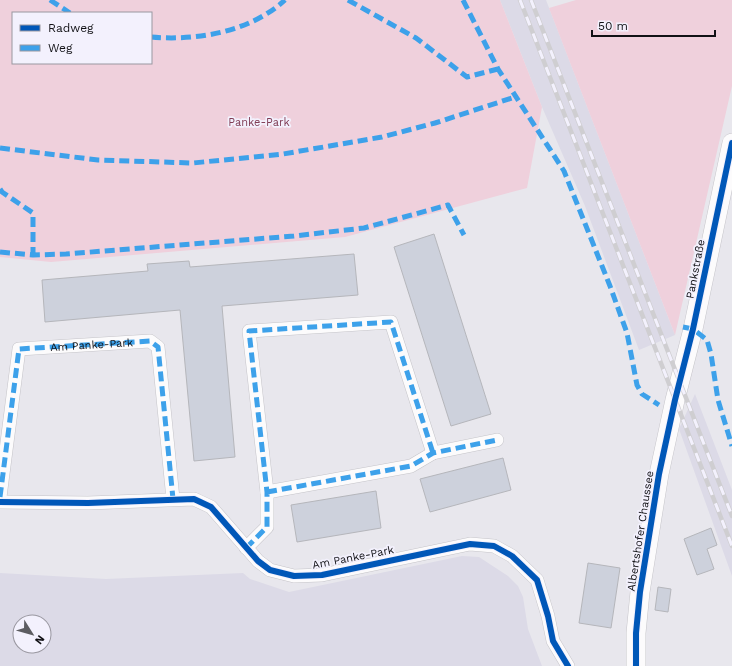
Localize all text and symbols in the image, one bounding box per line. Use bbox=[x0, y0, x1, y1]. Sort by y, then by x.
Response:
legend bbox=[12, 12, 152, 64]
scale bar bbox=[592, 12, 715, 38]
text: 50 m bbox=[598, 19, 628, 33]
text: Radweg bbox=[48, 21, 94, 35]
text: Weg bbox=[48, 41, 73, 55]
park label: Panke-Park bbox=[228, 116, 290, 129]
street label: Pankstraße bbox=[683, 238, 708, 300]
street label: Am Panke-Park bbox=[50, 336, 134, 354]
street label: Albertshofer Chaussee bbox=[625, 470, 656, 592]
street label: Am Panke-Park bbox=[311, 543, 395, 572]
north arrow bbox=[12, 614, 52, 654]
text: N bbox=[32, 633, 47, 647]

